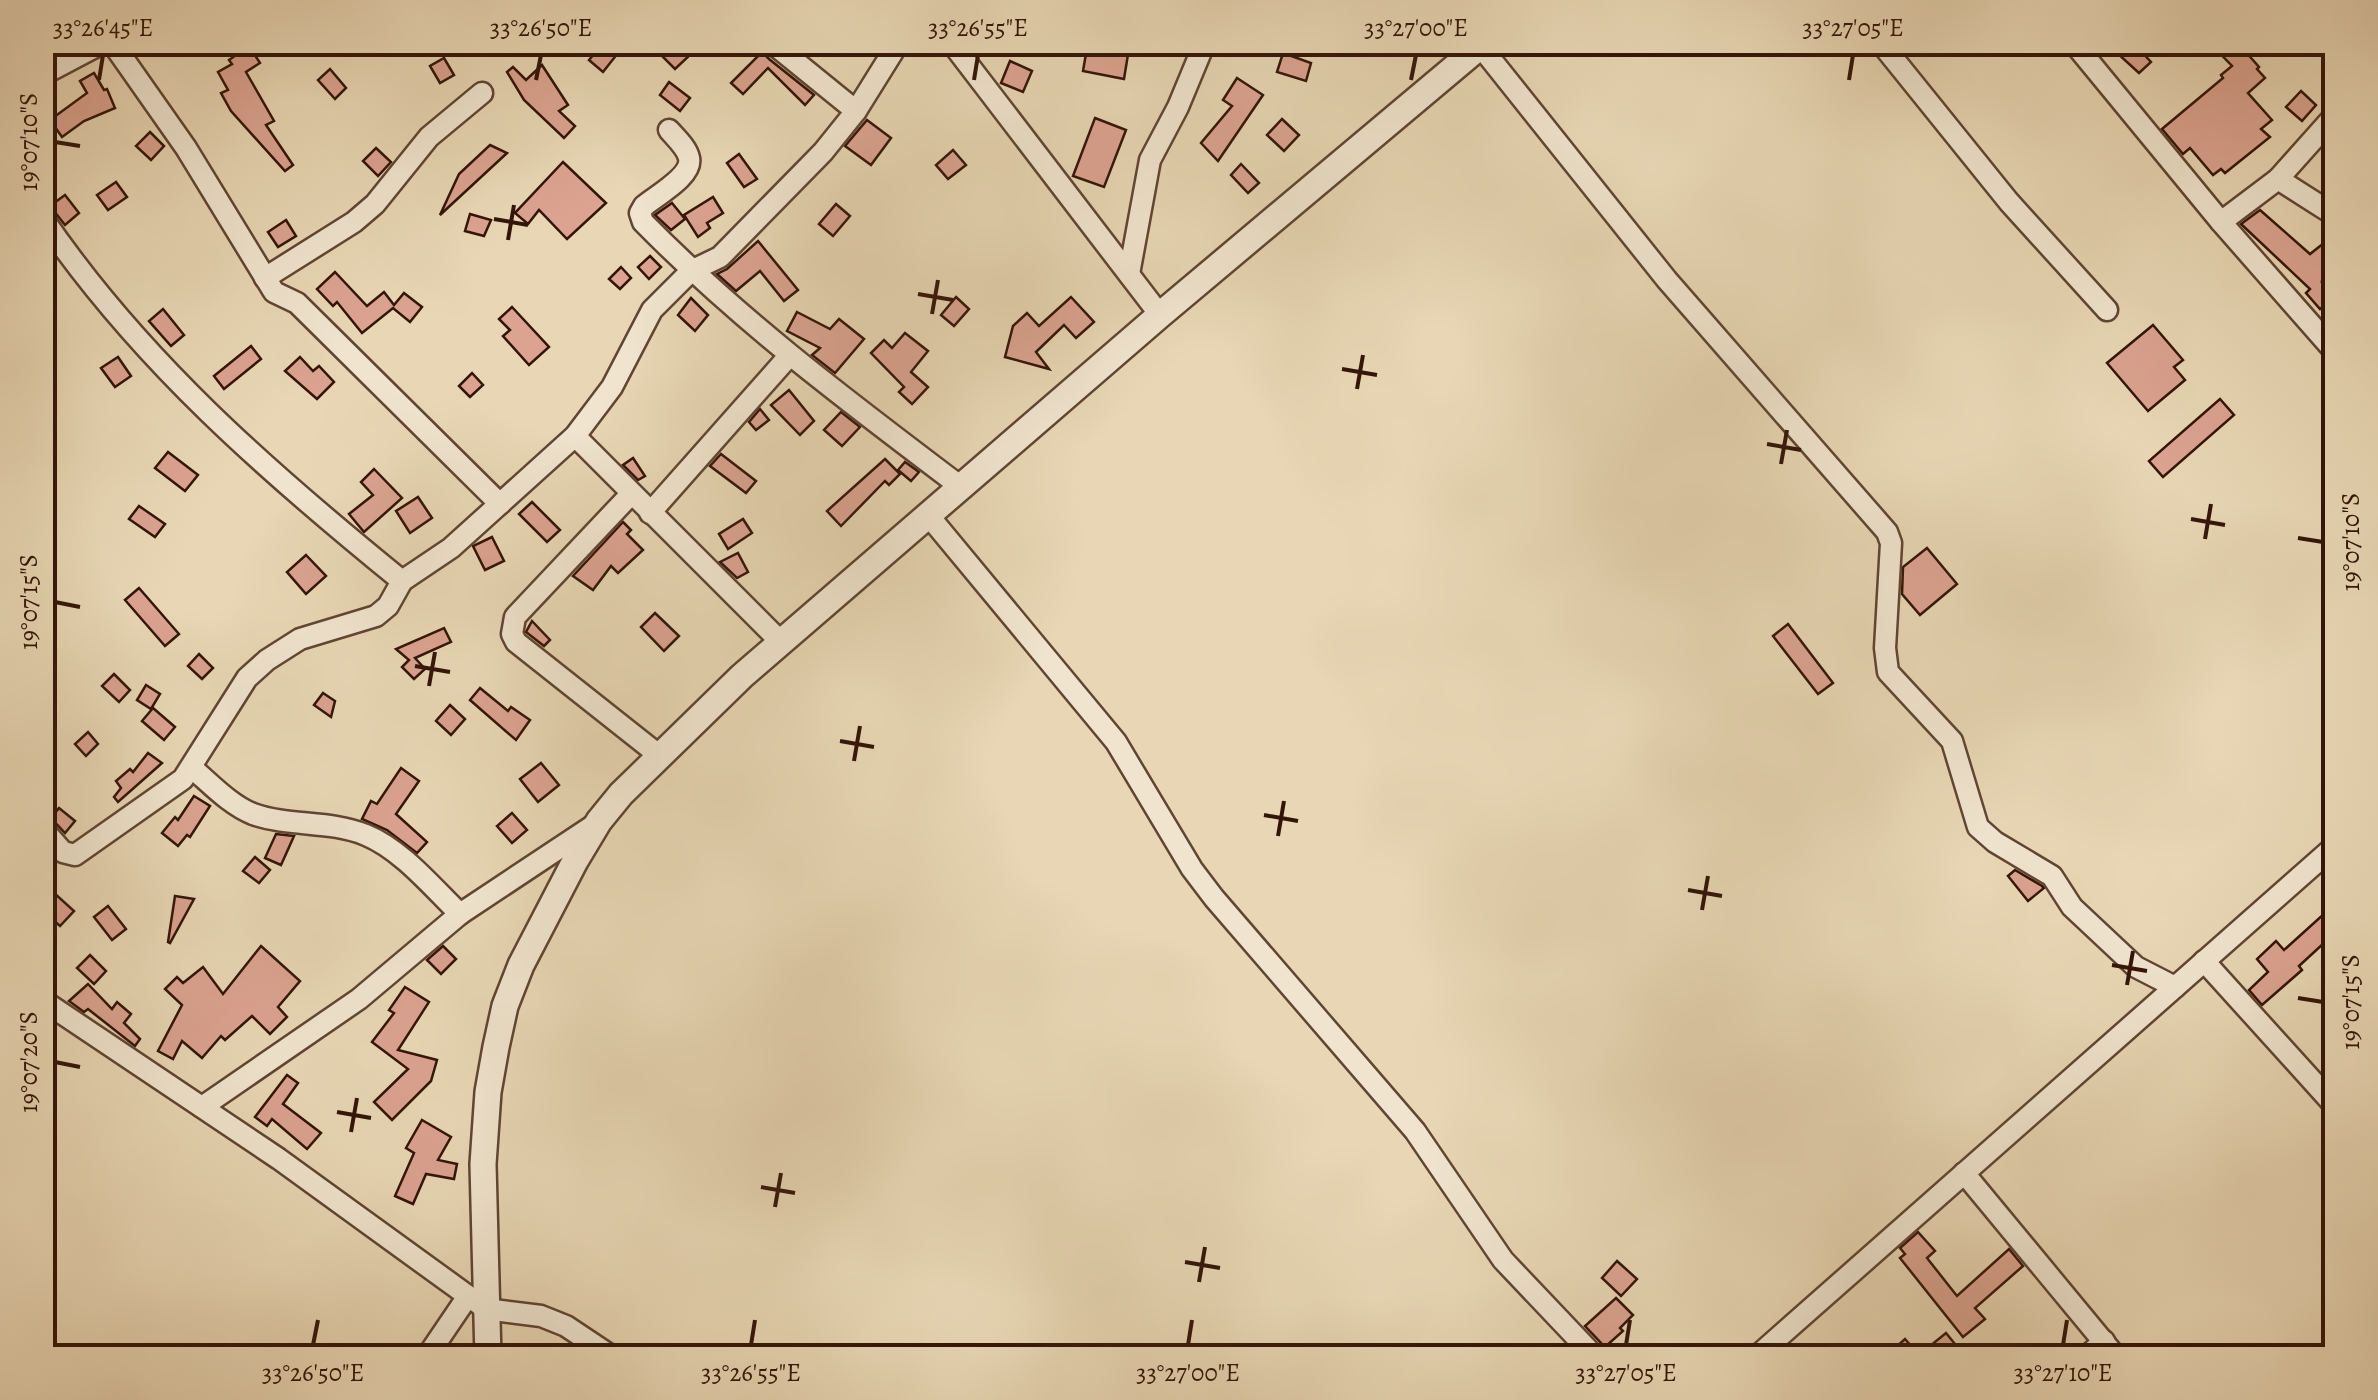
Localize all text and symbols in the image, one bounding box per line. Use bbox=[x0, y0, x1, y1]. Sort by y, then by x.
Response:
text: 33°26'45"E bbox=[53, 11, 153, 45]
text: 33°26'50"E bbox=[490, 11, 592, 45]
text: 33°26'55"E bbox=[928, 11, 1028, 45]
text: 33°27'00"E bbox=[1364, 11, 1468, 45]
text: 33°27'05"E bbox=[1802, 11, 1904, 45]
text: 19°07'10"S bbox=[12, 93, 46, 191]
text: 19°07'10"S bbox=[2334, 493, 2368, 591]
text: 19°07'15"S bbox=[12, 554, 46, 650]
text: 19°07'15"S bbox=[2334, 954, 2368, 1050]
text: 19°07'20"S bbox=[12, 1011, 46, 1113]
text: 33°26'50"E bbox=[262, 1356, 364, 1390]
text: 33°26'55"E bbox=[701, 1356, 801, 1390]
text: 33°27'00"E bbox=[1136, 1356, 1240, 1390]
text: 33°27'05"E bbox=[1575, 1356, 1677, 1390]
text: 33°27'10"E bbox=[2013, 1356, 2113, 1390]

